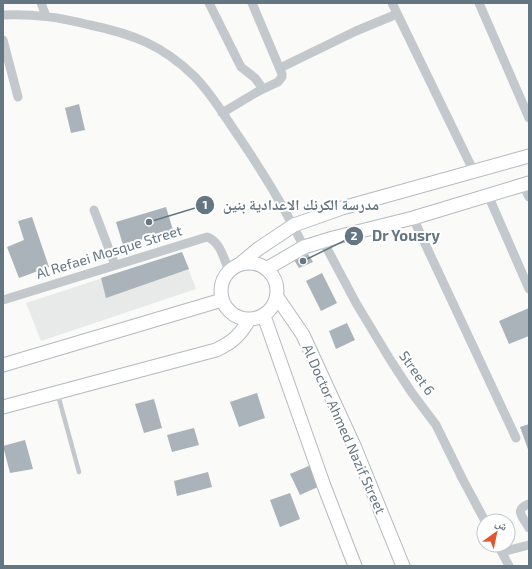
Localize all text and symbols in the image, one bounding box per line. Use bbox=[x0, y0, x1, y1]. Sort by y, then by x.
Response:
callout: مدرسة الكرنك الاعدادية بنين bbox=[195, 191, 388, 218]
text: مدرسة الكرنك الاعدادية بنين bbox=[223, 195, 379, 214]
text: 1 bbox=[202, 197, 208, 211]
street label: Al Refaei Mosque Street bbox=[34, 221, 184, 282]
callout: Dr Yousry bbox=[344, 222, 449, 249]
text: Dr Yousry bbox=[372, 226, 440, 245]
text: 2 bbox=[351, 228, 358, 242]
street label: Al Doctor Ahmed Nazif Street bbox=[299, 341, 390, 516]
street label: Street 6 bbox=[396, 347, 439, 398]
north arrow bbox=[476, 513, 516, 553]
text: ش bbox=[492, 516, 510, 535]

